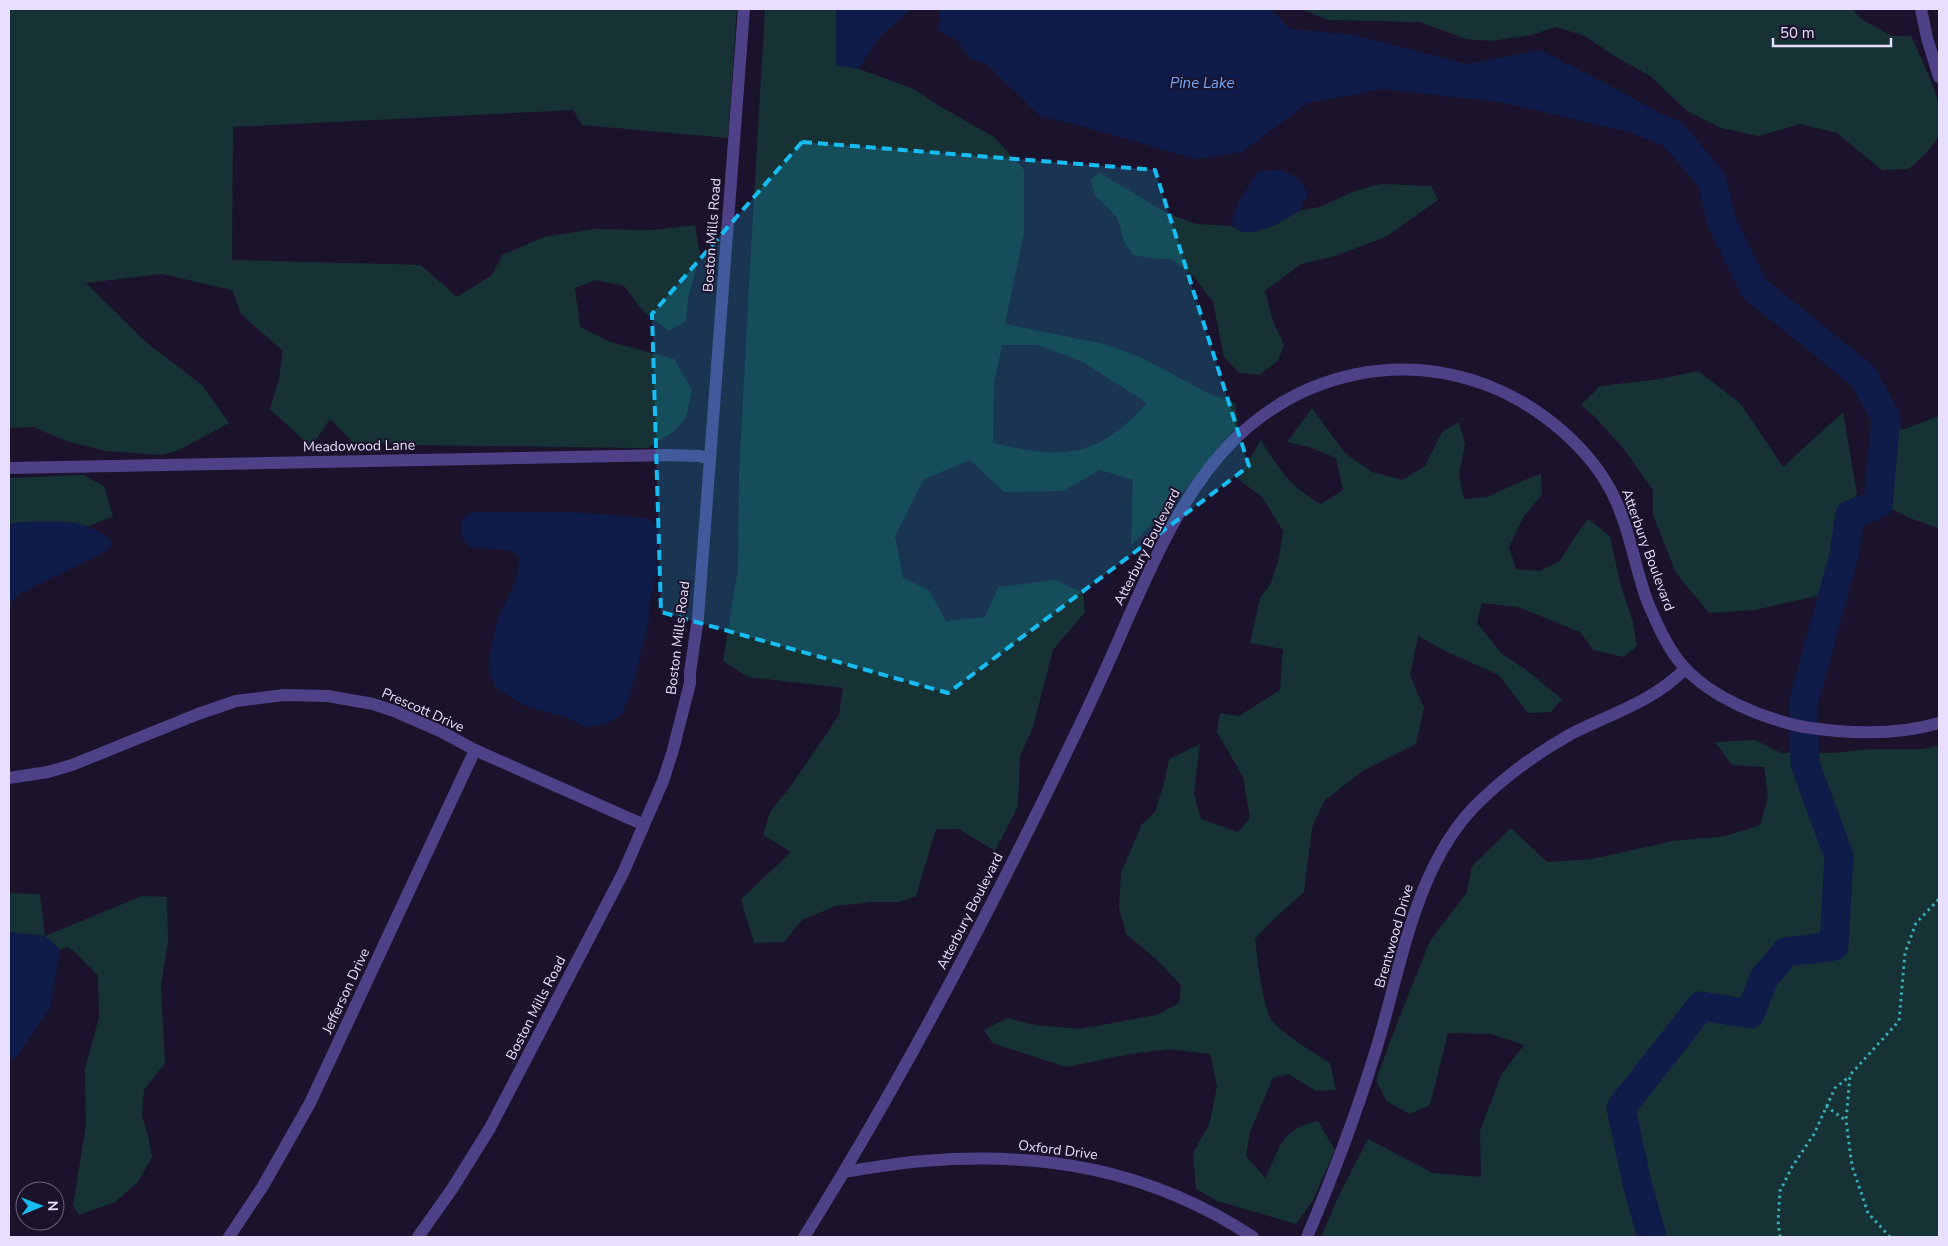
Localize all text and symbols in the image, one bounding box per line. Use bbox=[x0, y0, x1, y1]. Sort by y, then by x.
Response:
scale bar bbox=[1773, 15, 1890, 47]
text: 50 m bbox=[1780, 23, 1815, 43]
water label: Pine Lake bbox=[1170, 73, 1234, 93]
street label: Boston Mills Road bbox=[699, 177, 725, 293]
street label: Meadowood Lane bbox=[303, 436, 415, 456]
street label: Atterbury Boulevard bbox=[1109, 485, 1185, 609]
street label: Atterbury Boulevard bbox=[1617, 486, 1679, 614]
street label: Boston Mills Road bbox=[662, 580, 694, 696]
street label: Prescott Drive bbox=[379, 683, 467, 737]
street label: Atterbury Boulevard bbox=[932, 849, 1008, 973]
street label: Brentwood Drive bbox=[1370, 882, 1418, 990]
street label: Jefferson Drive bbox=[317, 945, 374, 1038]
street label: Boston Mills Road bbox=[502, 953, 570, 1063]
street label: Oxford Drive bbox=[1017, 1136, 1099, 1164]
north arrow bbox=[15, 1181, 65, 1231]
text: N bbox=[43, 1200, 62, 1211]

